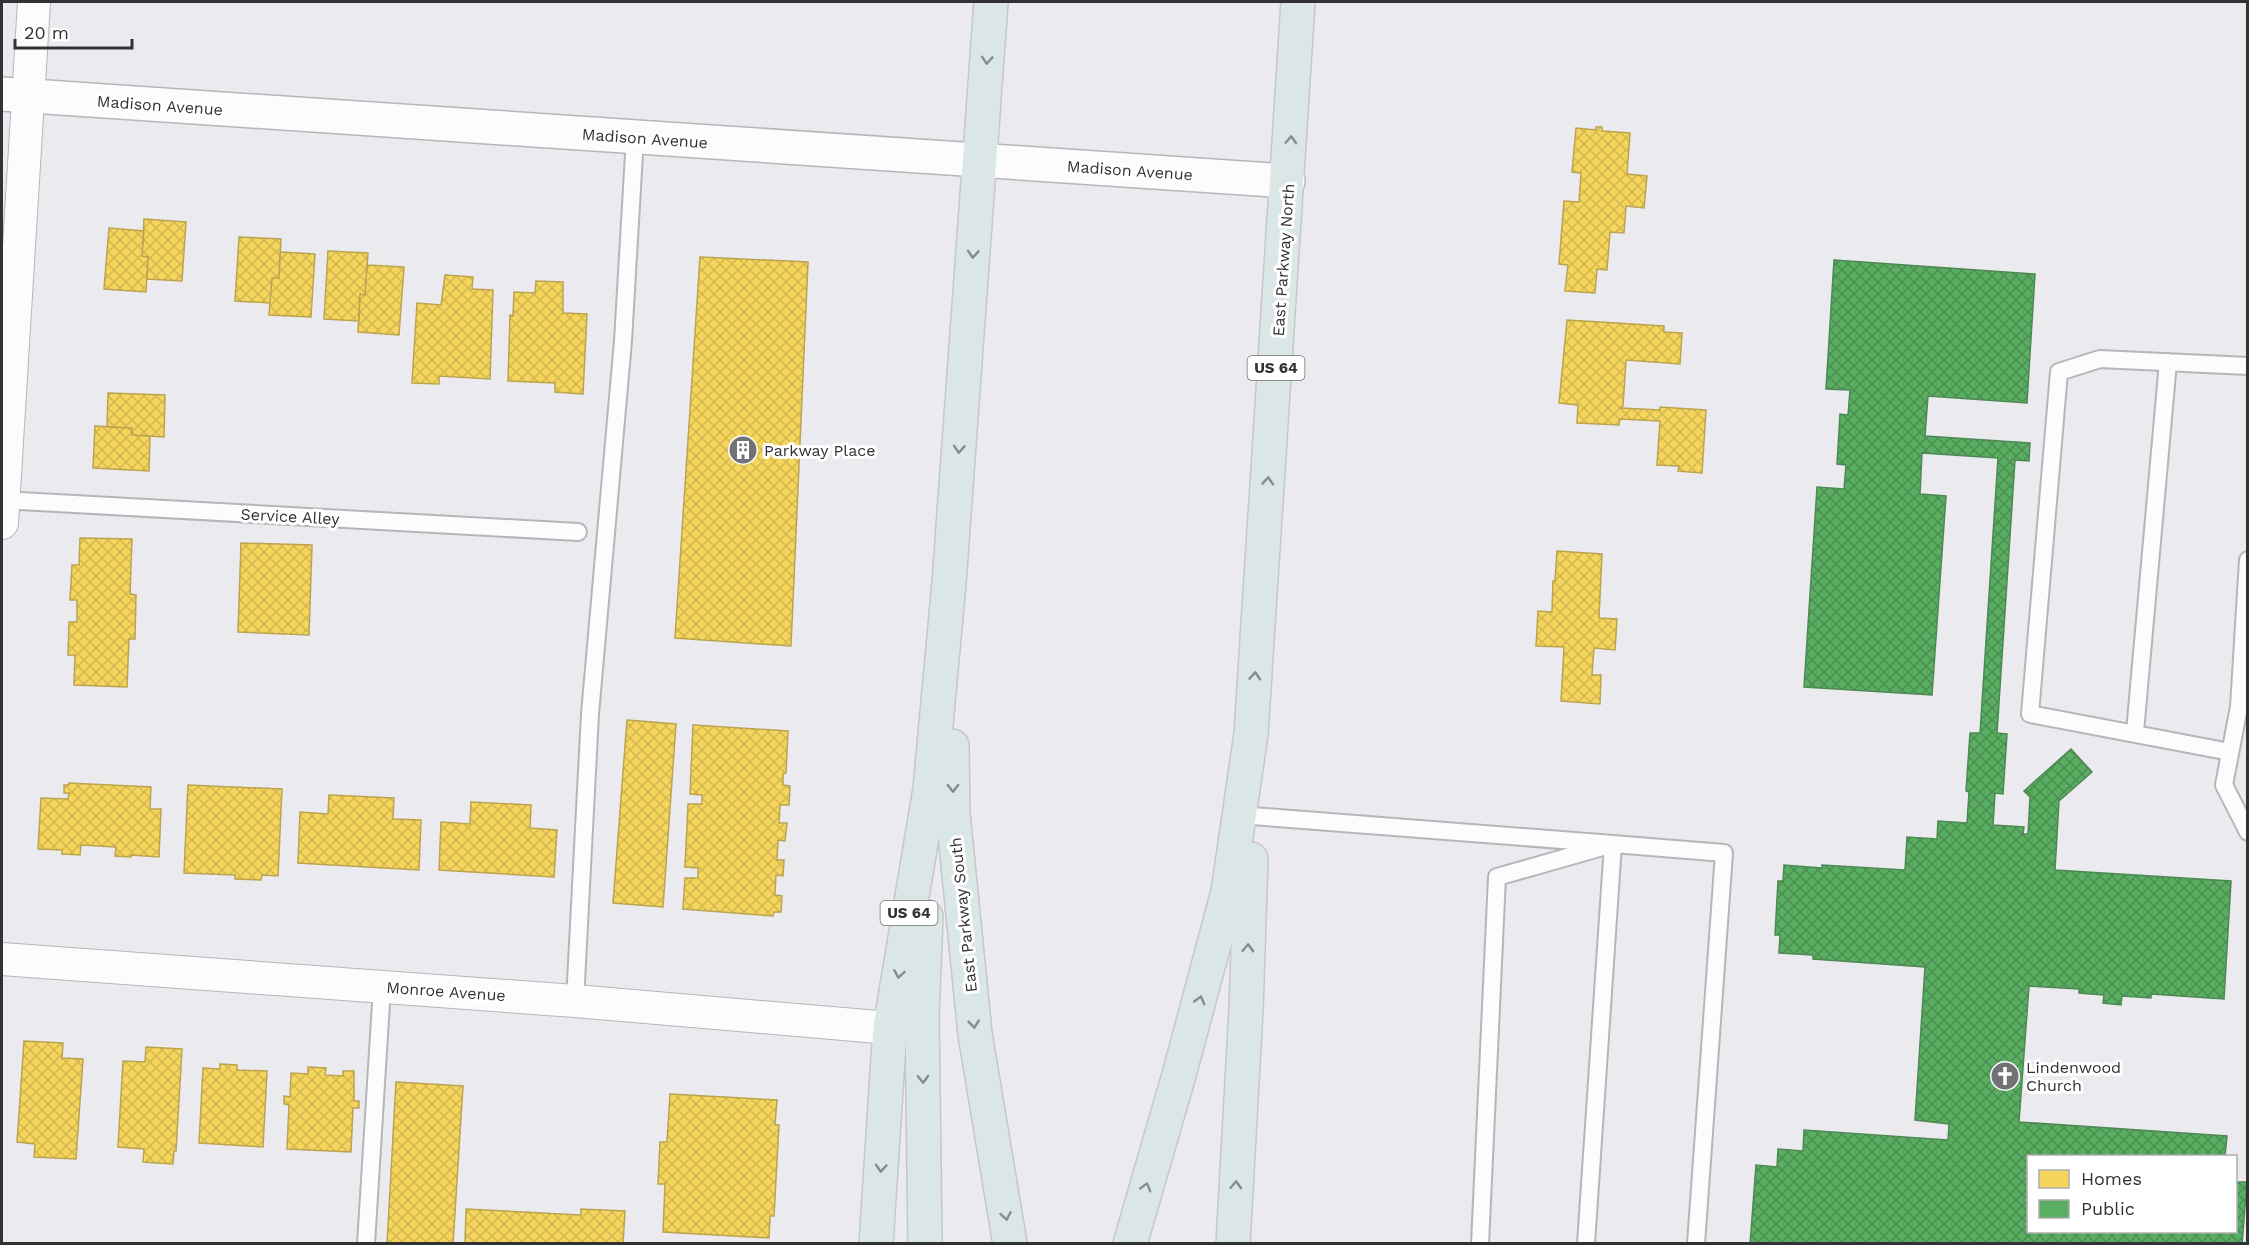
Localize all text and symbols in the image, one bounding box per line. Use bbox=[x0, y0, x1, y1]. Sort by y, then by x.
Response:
scale bar bbox=[15, 12, 132, 50]
text: 20 m bbox=[24, 22, 69, 43]
one-way arrow bbox=[980, 55, 993, 64]
street label: Madison Avenue bbox=[96, 92, 224, 119]
street label: Madison Avenue bbox=[581, 125, 709, 152]
one-way arrow bbox=[1284, 135, 1297, 144]
street label: Madison Avenue bbox=[1066, 157, 1194, 184]
street label: East Parkway North bbox=[1269, 183, 1298, 337]
one-way arrow bbox=[967, 250, 980, 259]
road number: US 64 bbox=[1248, 356, 1304, 380]
building icon: Parkway Place bbox=[727, 434, 759, 466]
place label: Parkway Place bbox=[764, 441, 875, 460]
one-way arrow bbox=[952, 444, 965, 453]
one-way arrow bbox=[1262, 477, 1275, 486]
street label: Service Alley bbox=[240, 504, 341, 529]
one-way arrow bbox=[1249, 671, 1262, 680]
one-way arrow bbox=[947, 784, 959, 793]
street label: East Parkway South bbox=[946, 837, 981, 993]
road number: US 64 bbox=[880, 901, 938, 925]
one-way arrow bbox=[1241, 944, 1254, 953]
one-way arrow bbox=[893, 968, 906, 978]
street label: Monroe Avenue bbox=[386, 978, 506, 1005]
one-way arrow bbox=[1192, 995, 1205, 1005]
one-way arrow bbox=[967, 1019, 980, 1029]
place label: Lindenwood Church bbox=[2026, 1058, 2121, 1095]
church icon: Lindenwood Church bbox=[1989, 1060, 2021, 1092]
one-way arrow bbox=[917, 1074, 929, 1083]
legend bbox=[2027, 1155, 2237, 1233]
one-way arrow bbox=[875, 1163, 888, 1172]
text: Homes bbox=[2081, 1168, 2142, 1189]
one-way arrow bbox=[1230, 1181, 1243, 1190]
one-way arrow bbox=[1139, 1182, 1151, 1193]
text: Public bbox=[2081, 1198, 2135, 1219]
one-way arrow bbox=[999, 1212, 1011, 1221]

